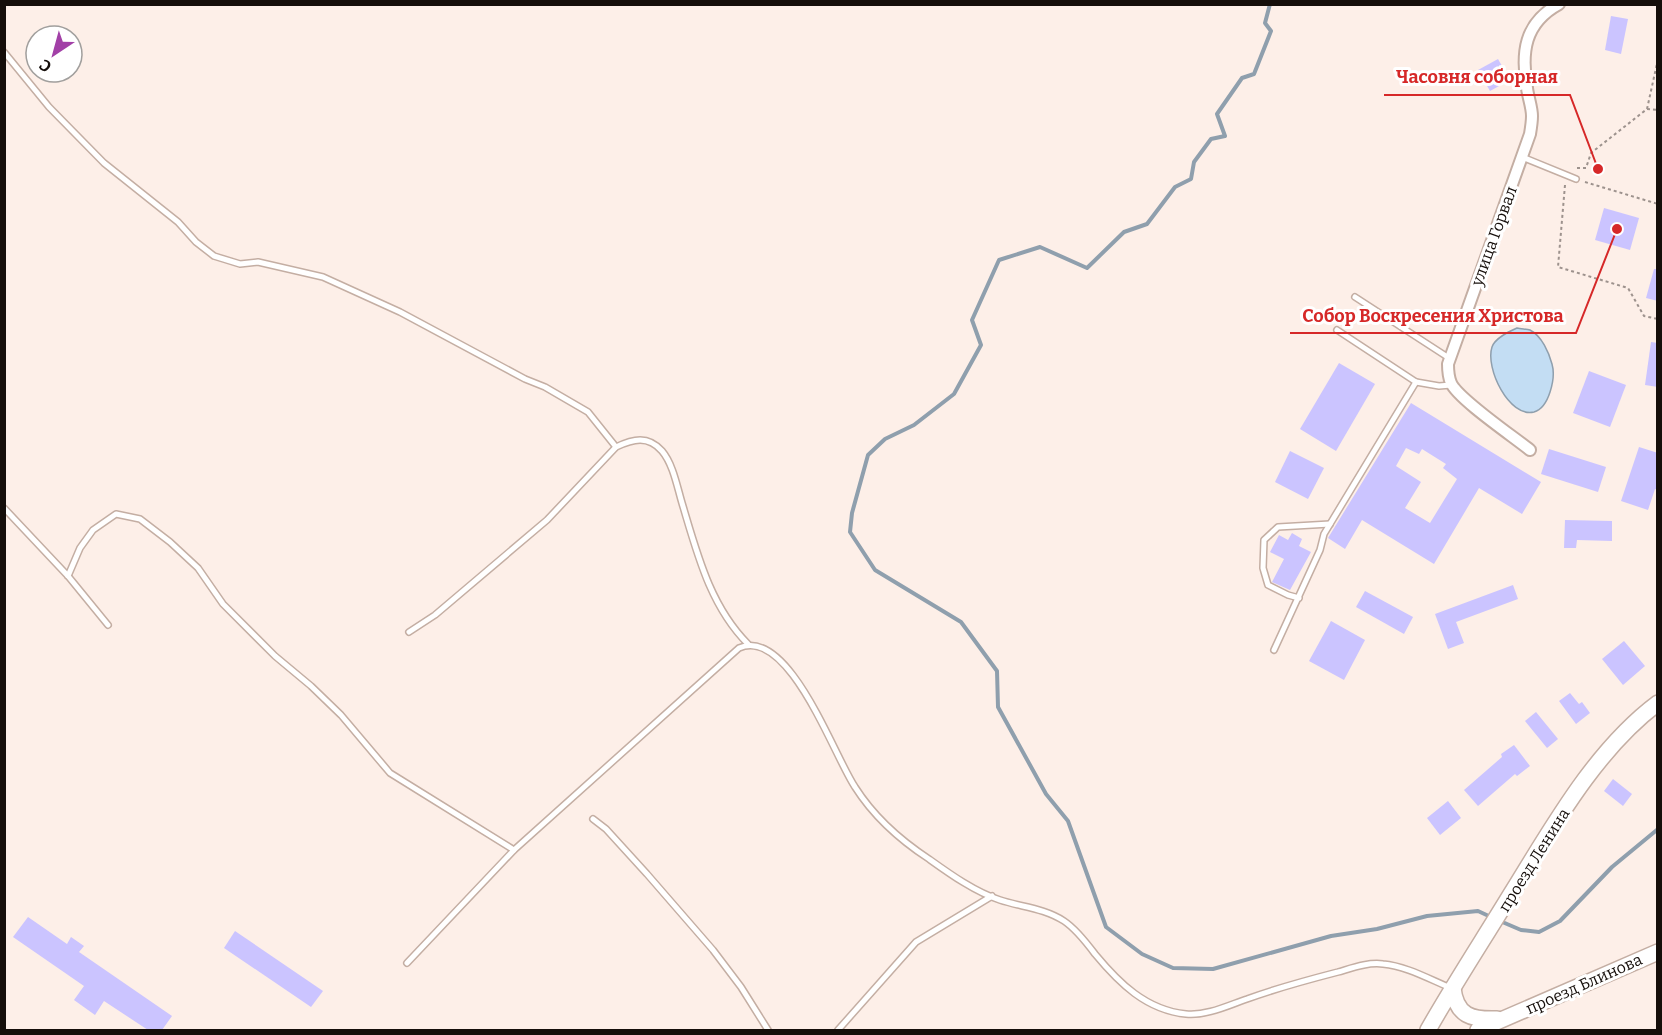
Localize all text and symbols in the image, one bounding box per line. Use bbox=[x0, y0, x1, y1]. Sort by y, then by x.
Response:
north arrow bbox=[24, 24, 84, 84]
text: С bbox=[36, 55, 55, 76]
callout: Часовня соборная bbox=[1384, 59, 1570, 95]
text: Часовня соборная bbox=[1396, 66, 1558, 88]
street label: улица Горвал bbox=[1467, 184, 1521, 289]
callout: Собор Воскресения Христова bbox=[1290, 297, 1576, 333]
text: Собор Воскресения Христова bbox=[1302, 305, 1564, 327]
street label: проезд Ленина bbox=[1495, 805, 1574, 915]
street label: проезд Блинова bbox=[1523, 950, 1645, 1018]

